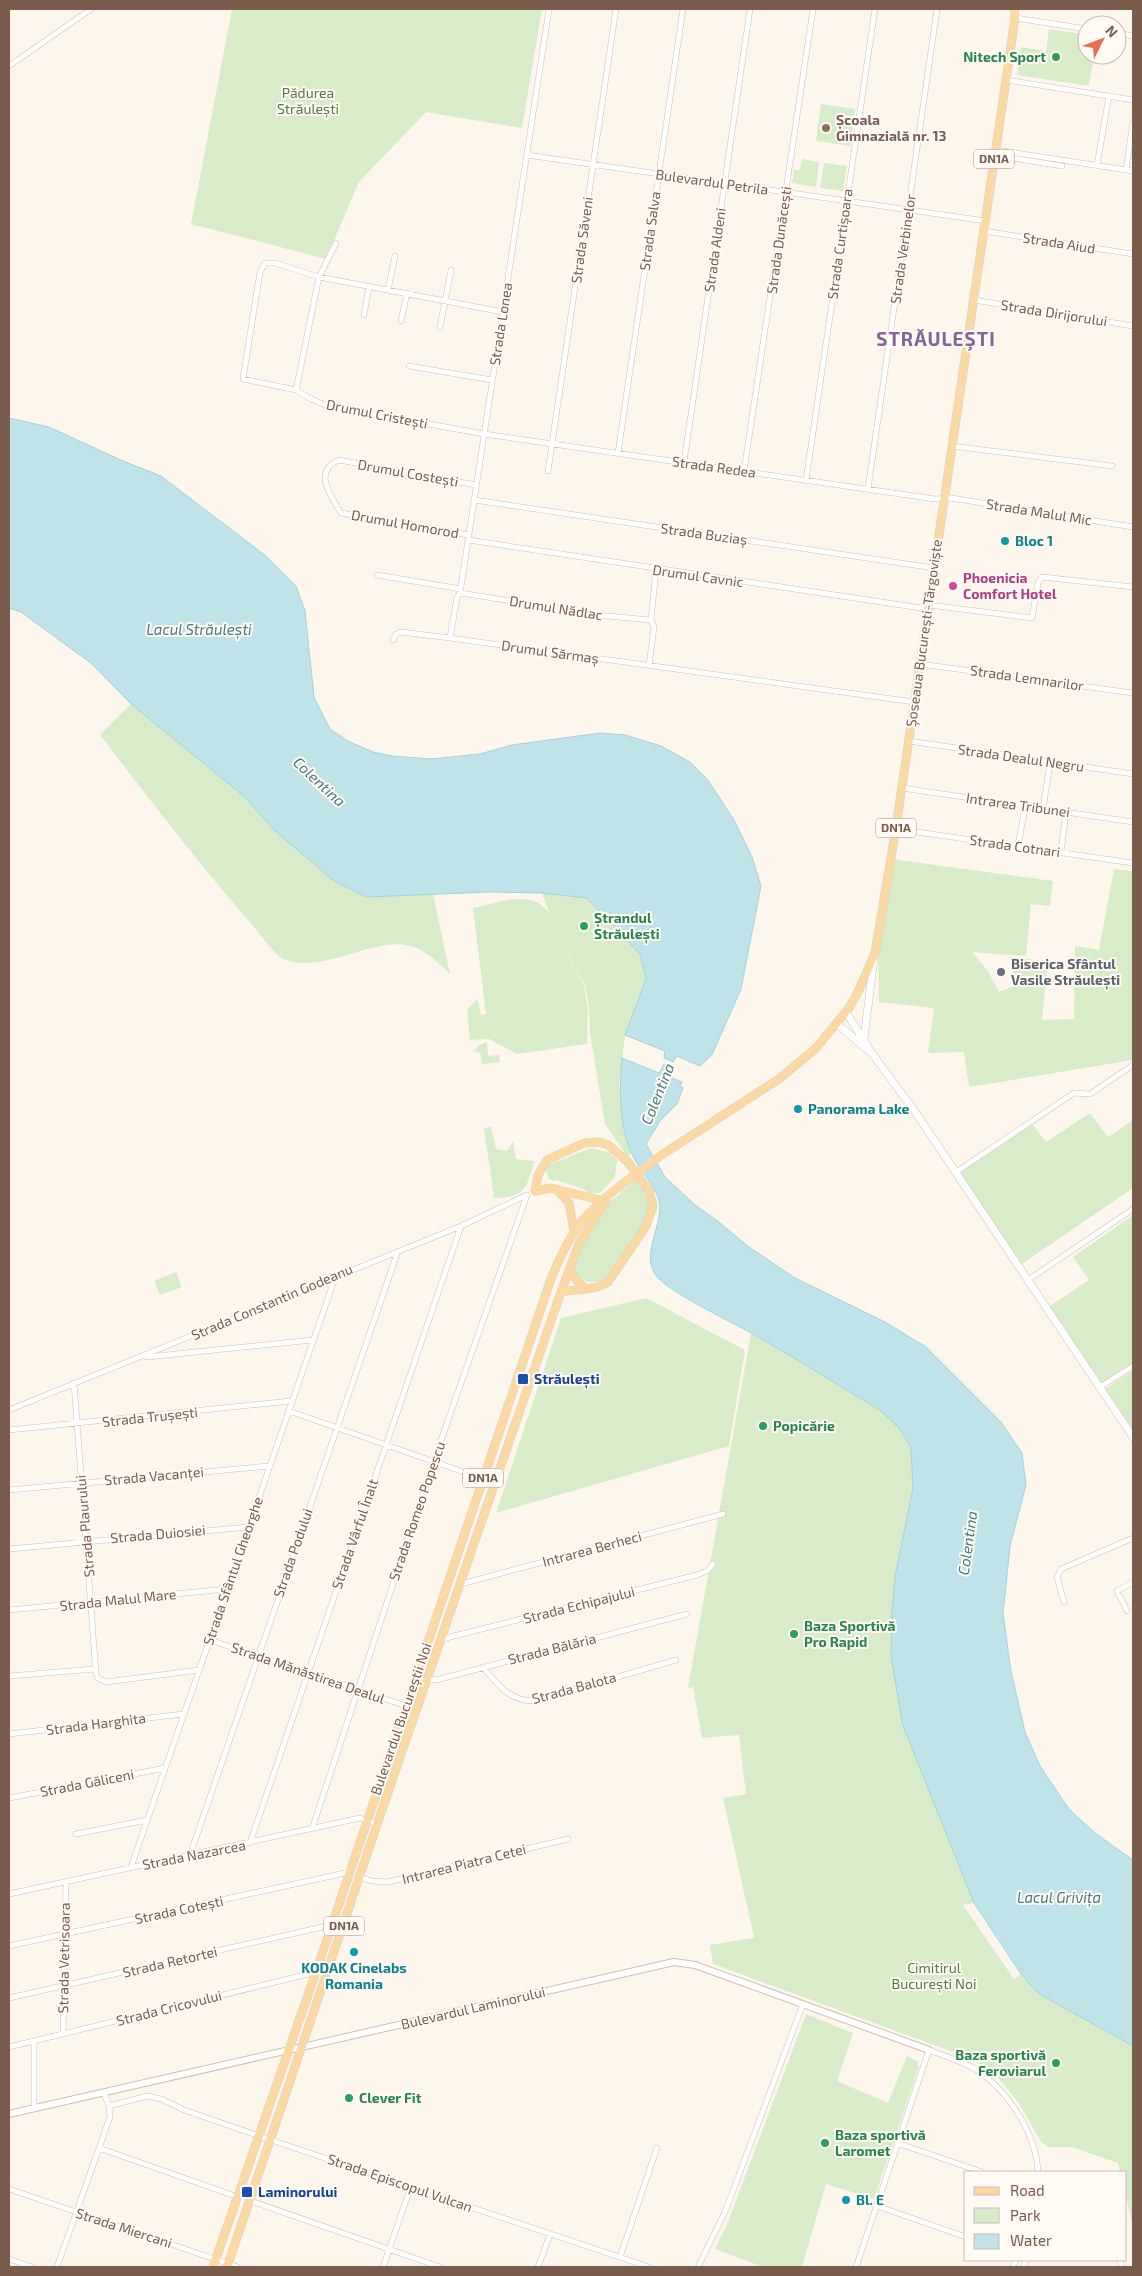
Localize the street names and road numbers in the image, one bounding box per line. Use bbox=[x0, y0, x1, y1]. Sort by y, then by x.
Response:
road number: DN1A bbox=[974, 150, 1014, 168]
street label: Bulevardul Petrila bbox=[655, 165, 770, 198]
street label: Strada Dunăcești bbox=[763, 185, 795, 295]
street label: Strada Curtișoara bbox=[823, 187, 857, 301]
street label: Strada Salva bbox=[636, 190, 663, 272]
street label: Strada Verbinelor bbox=[886, 192, 919, 305]
street label: Strada Săveni bbox=[567, 196, 596, 284]
street label: Strada Aldeni bbox=[700, 207, 729, 293]
street label: Strada Aiud bbox=[1022, 228, 1097, 257]
street label: Strada Lonea bbox=[486, 281, 515, 367]
street label: Strada Dirijorului bbox=[1000, 296, 1109, 329]
street label: Drumul Cristești bbox=[325, 395, 429, 433]
street label: Strada Redea bbox=[671, 452, 757, 481]
street label: Drumul Costești bbox=[356, 455, 460, 491]
street label: Strada Malul Mic bbox=[985, 495, 1093, 528]
street label: Drumul Homorod bbox=[350, 506, 460, 541]
street label: Strada Buziaș bbox=[660, 519, 748, 549]
street label: Șoseaua București-Târgoviște bbox=[902, 538, 946, 728]
street label: Drumul Cavnic bbox=[652, 561, 745, 590]
street label: Drumul Nădlac bbox=[508, 592, 604, 623]
street label: Drumul Sărmaș bbox=[500, 636, 600, 668]
street label: Strada Lemnarilor bbox=[969, 661, 1085, 694]
street label: Strada Dealul Negru bbox=[957, 740, 1085, 775]
street label: Intrarea Tribunei bbox=[965, 789, 1071, 820]
road number: DN1A bbox=[876, 818, 916, 838]
street label: Strada Cotnari bbox=[969, 831, 1062, 860]
street label: Strada Constantin Godeanu bbox=[189, 1260, 355, 1343]
street label: Strada Trușești bbox=[101, 1403, 199, 1431]
street label: Strada Romeo Popescu bbox=[385, 1439, 448, 1583]
street label: Strada Vacanței bbox=[104, 1463, 204, 1489]
road number: DN1A bbox=[463, 1469, 503, 1488]
street label: Strada Plaurului bbox=[72, 1474, 97, 1578]
street label: Strada Vârful Înalt bbox=[328, 1476, 381, 1591]
street label: Strada Sfântul Gheorghe bbox=[199, 1494, 266, 1647]
street label: Strada Podului bbox=[269, 1506, 316, 1600]
street label: Strada Duiosiei bbox=[110, 1521, 206, 1546]
street label: Intrarea Berheci bbox=[540, 1527, 643, 1570]
street label: Strada Echipajului bbox=[521, 1582, 636, 1627]
street label: Strada Malul Mare bbox=[59, 1585, 177, 1614]
street label: Strada Bălăria bbox=[506, 1629, 598, 1668]
street label: Strada Mănăstirea Dealul bbox=[229, 1638, 388, 1707]
street label: Bulevardul Bucureștii Noi bbox=[366, 1640, 436, 1798]
street label: Strada Balota bbox=[530, 1668, 618, 1707]
street label: Strada Harghita bbox=[45, 1709, 147, 1738]
street label: Strada Găliceni bbox=[39, 1765, 135, 1800]
street label: Strada Nazarcea bbox=[141, 1836, 247, 1873]
street label: Intrarea Piatra Cetei bbox=[400, 1840, 528, 1887]
street label: Strada Cotești bbox=[133, 1892, 225, 1928]
street label: Strada Vetrisoara bbox=[54, 1902, 73, 2014]
road number: DN1A bbox=[324, 1916, 364, 1935]
street label: Strada Retortei bbox=[121, 1942, 219, 1981]
street label: Bulevardul Laminorului bbox=[399, 1983, 547, 2032]
street label: Strada Cricovului bbox=[114, 1986, 223, 2029]
street label: Strada Episcopul Vulcan bbox=[325, 2150, 475, 2215]
street label: Strada Miercani bbox=[74, 2204, 174, 2251]

